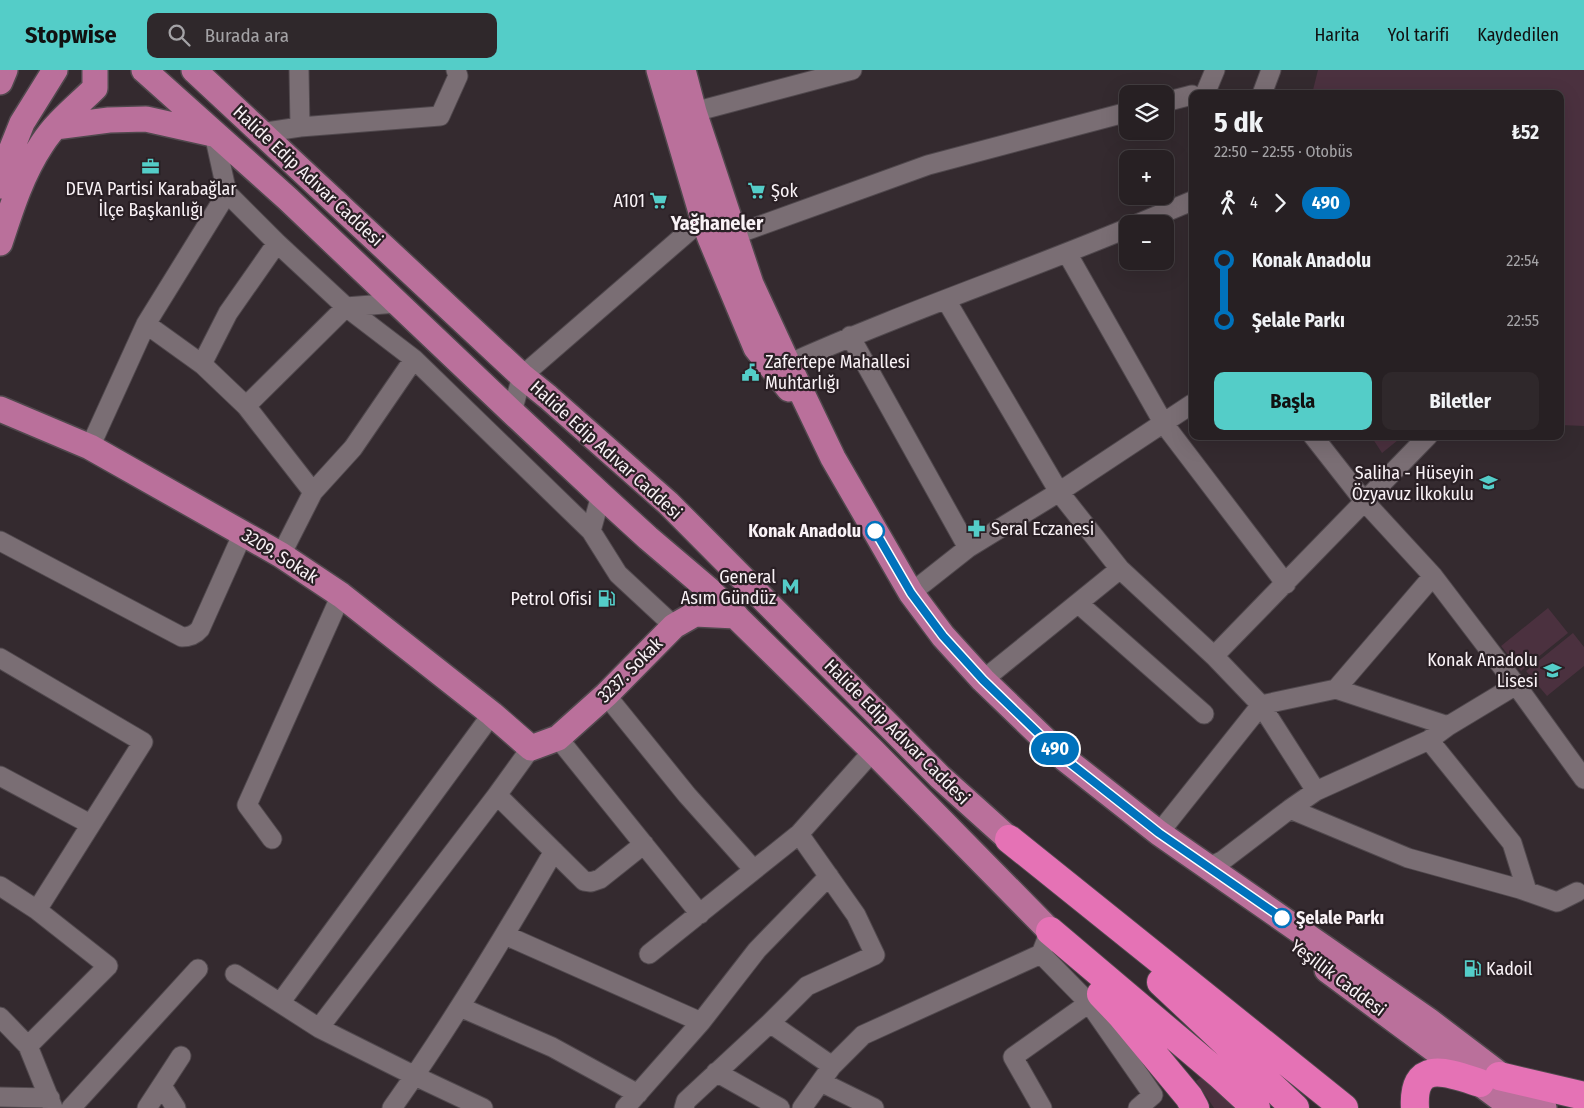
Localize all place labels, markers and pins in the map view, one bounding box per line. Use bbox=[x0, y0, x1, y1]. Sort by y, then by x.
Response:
office icon: DEVA Partisi Karabağlar İlçe Başkanlığı bbox=[141, 156, 161, 176]
place label: DEVA Partisi Karabağlar İlçe Başkanlığı bbox=[66, 178, 237, 221]
place label: Şok bbox=[771, 180, 798, 202]
supermarket icon: Şok bbox=[747, 181, 767, 201]
place label: A101 bbox=[613, 190, 645, 212]
supermarket icon: A101 bbox=[649, 191, 669, 211]
place label: Zafertepe Mahallesi Muhtarlığı bbox=[765, 351, 910, 394]
public building icon: Zafertepe Mahallesi Muhtarlığı bbox=[741, 362, 761, 382]
place label: Saliha - Hüseyin Özyavuz İlkokulu bbox=[1352, 462, 1474, 505]
school or university icon: Saliha - Hüseyin Özyavuz İlkokulu bbox=[1478, 473, 1498, 493]
place label: Seral Eczanesi bbox=[991, 518, 1094, 540]
pharmacy icon: Seral Eczanesi bbox=[967, 519, 987, 539]
place label: Konak Anadolu bbox=[748, 520, 861, 542]
marker: Konak Anadolu bbox=[865, 521, 885, 541]
place label: General Asım Gündüz bbox=[681, 566, 776, 609]
metro station icon: General Asım Gündüz bbox=[780, 577, 800, 597]
place label: Petrol Ofisi bbox=[511, 588, 592, 610]
fuel station icon: Petrol Ofisi bbox=[596, 589, 616, 609]
place label: Konak Anadolu Lisesi bbox=[1427, 649, 1538, 692]
school or university icon: Konak Anadolu Lisesi bbox=[1542, 660, 1562, 680]
place label: Şelale Parkı bbox=[1296, 907, 1384, 929]
marker: Şelale Parkı bbox=[1272, 908, 1292, 928]
place label: Kadoil bbox=[1486, 958, 1533, 980]
fuel station icon: Kadoil bbox=[1462, 959, 1482, 979]

